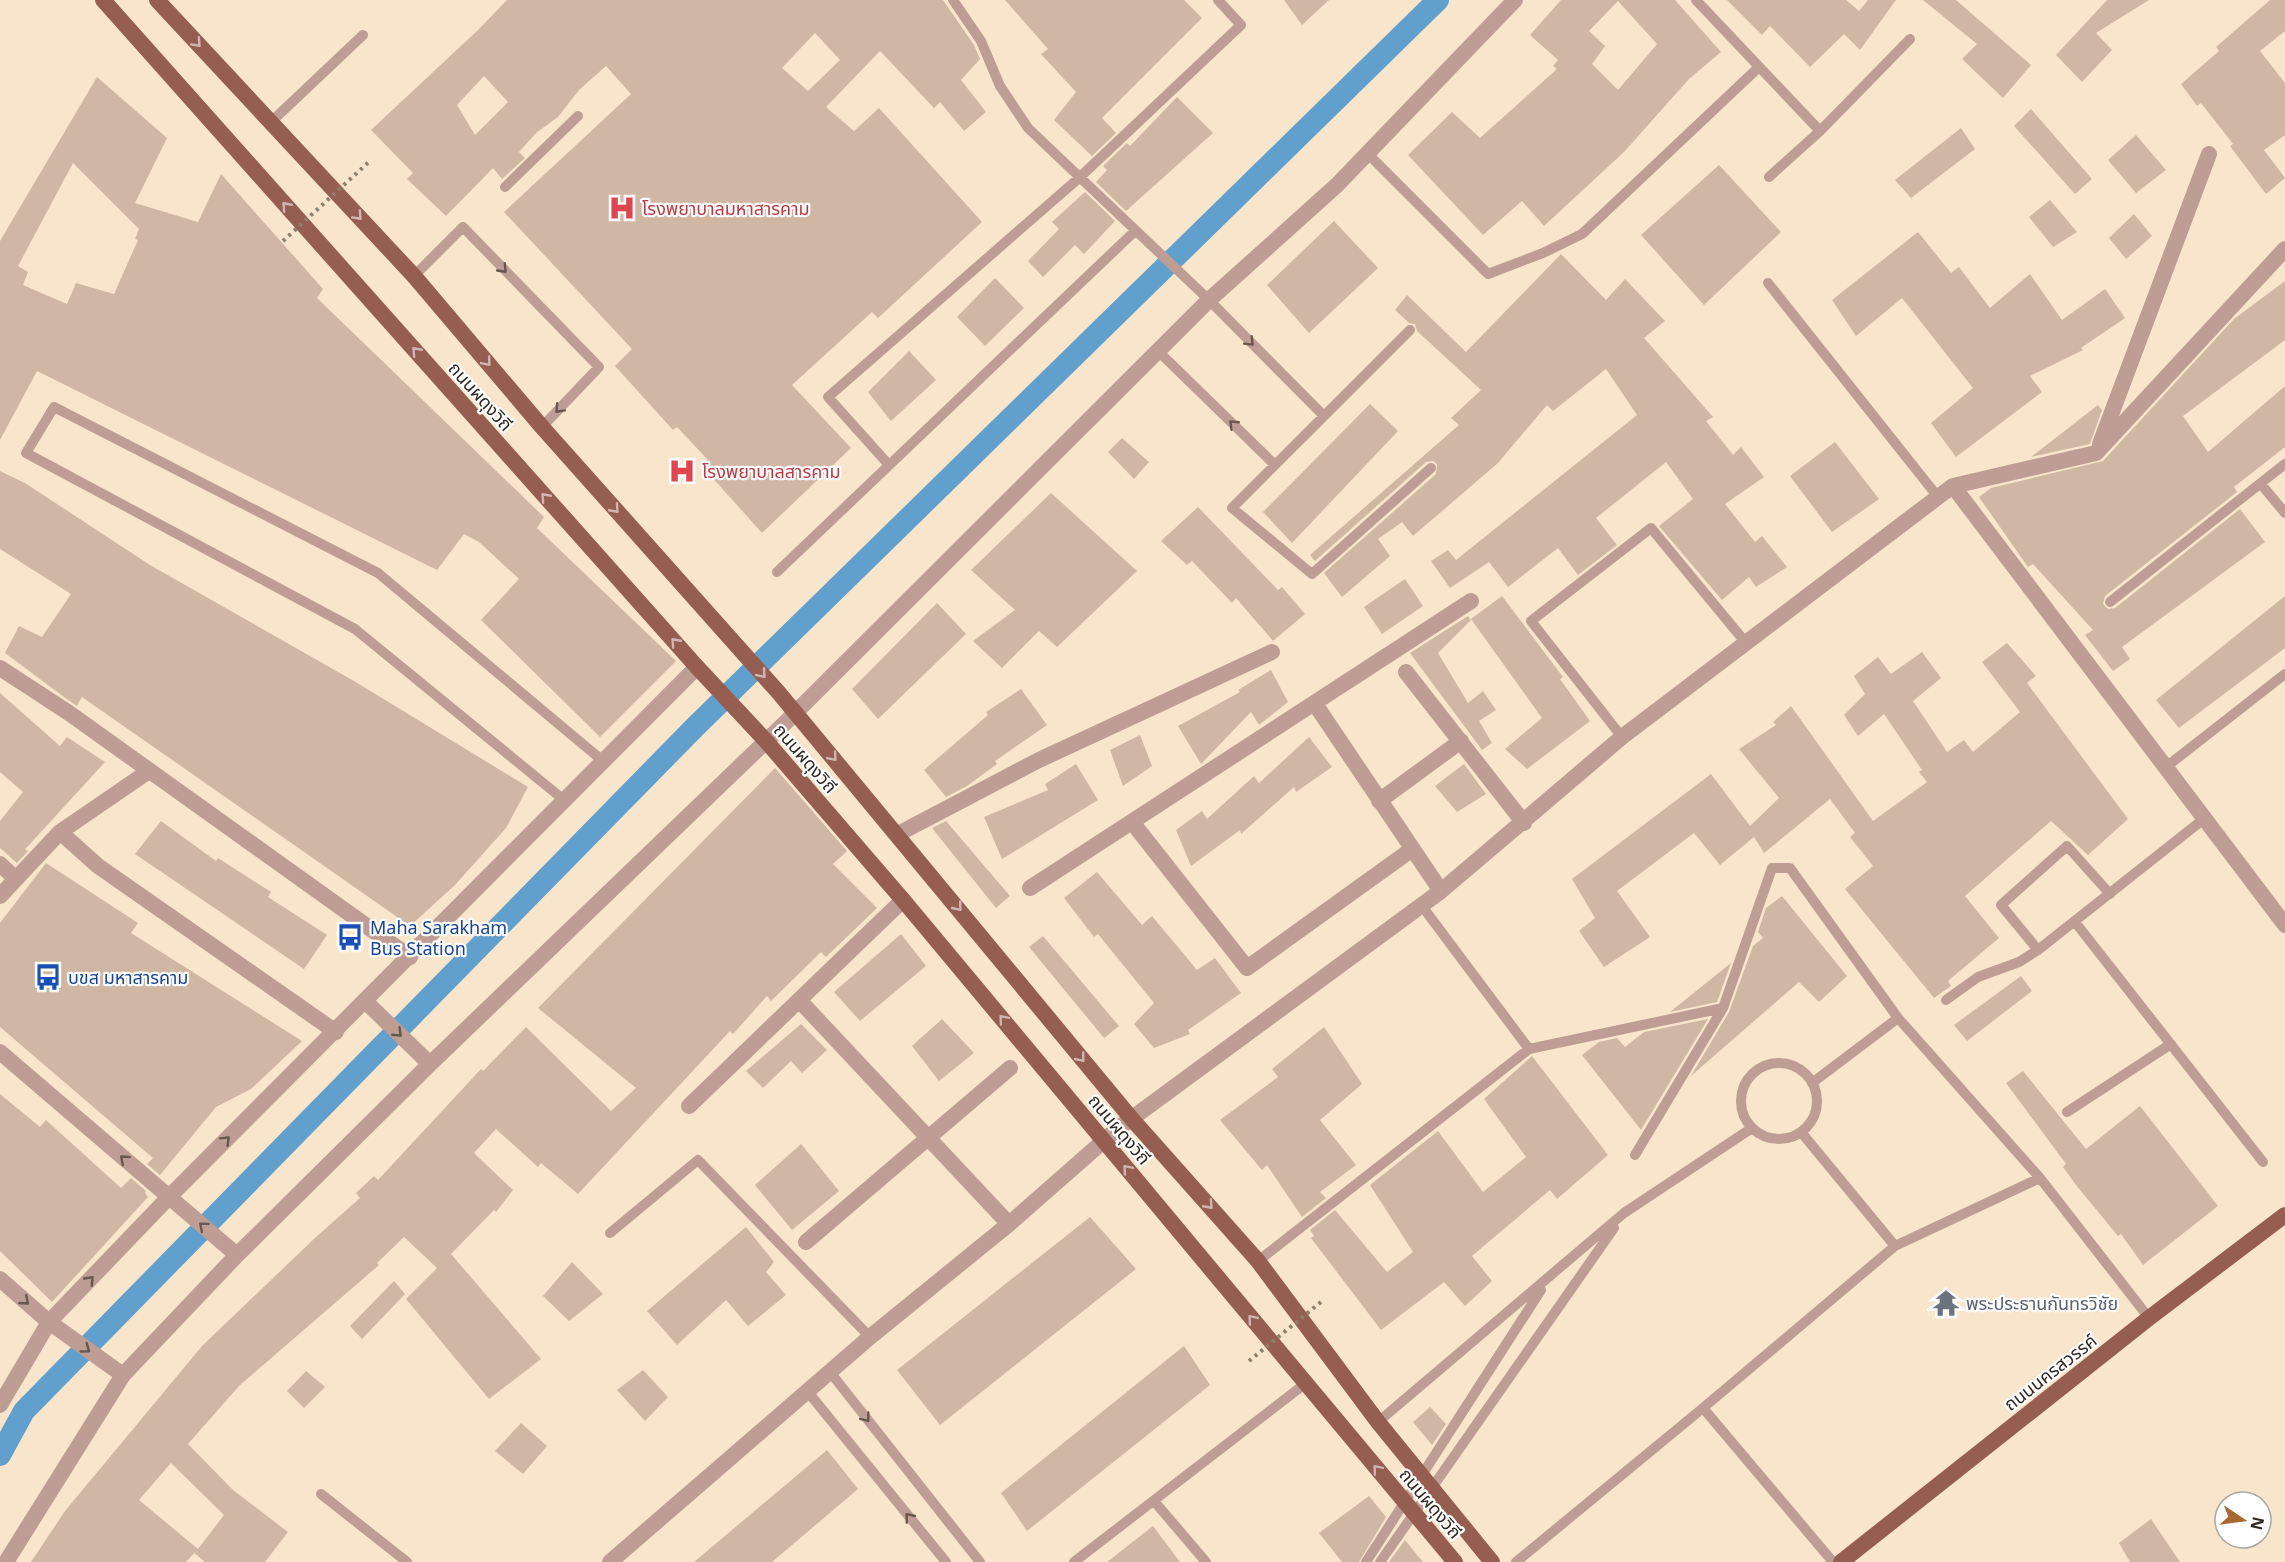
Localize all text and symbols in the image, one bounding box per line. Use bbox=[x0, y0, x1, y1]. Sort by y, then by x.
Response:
one-way arrow bbox=[189, 35, 200, 46]
hospital icon: โรงพยาบาลมหาสารคาม bbox=[607, 193, 637, 223]
place label: โรงพยาบาลมหาสารคาม bbox=[642, 196, 810, 220]
one-way arrow bbox=[282, 202, 293, 212]
one-way arrow bbox=[351, 210, 362, 220]
one-way arrow bbox=[496, 261, 507, 272]
one-way arrow bbox=[1243, 334, 1254, 345]
one-way arrow bbox=[412, 347, 423, 358]
one-way arrow bbox=[480, 355, 491, 366]
street label: ถนนผดุงวิถี bbox=[444, 356, 518, 436]
one-way arrow bbox=[555, 402, 566, 412]
one-way arrow bbox=[1230, 420, 1240, 431]
hospital icon: โรงพยาบาลสารคาม bbox=[667, 456, 697, 486]
place label: โรงพยาบาลสารคาม bbox=[702, 459, 841, 483]
one-way arrow bbox=[541, 493, 552, 504]
one-way arrow bbox=[608, 502, 619, 513]
one-way arrow bbox=[671, 639, 682, 649]
one-way arrow bbox=[755, 667, 766, 678]
street label: ถนนผดุงวิถี bbox=[769, 718, 843, 798]
one-way arrow bbox=[826, 750, 837, 761]
one-way arrow bbox=[950, 900, 961, 911]
place label: Maha Sarakham Bus Station bbox=[370, 915, 507, 960]
bus stop icon: Maha Sarakham Bus Station bbox=[335, 922, 365, 952]
bus stop icon: บขส มหาสารคาม bbox=[33, 962, 63, 992]
place label: บขส มหาสารคาม bbox=[68, 965, 188, 989]
one-way arrow bbox=[999, 1015, 1010, 1026]
one-way arrow bbox=[391, 1026, 402, 1037]
one-way arrow bbox=[1074, 1051, 1085, 1062]
street label: ถนนผดุงวิถี bbox=[1083, 1089, 1157, 1169]
one-way arrow bbox=[219, 1137, 230, 1148]
one-way arrow bbox=[120, 1155, 131, 1166]
one-way arrow bbox=[1124, 1165, 1135, 1176]
one-way arrow bbox=[1202, 1199, 1213, 1209]
one-way arrow bbox=[199, 1222, 210, 1233]
one-way arrow bbox=[82, 1276, 93, 1287]
temple icon: พระประธานกันทรวิชัย bbox=[1931, 1288, 1961, 1318]
place label: พระประธานกันทรวิชัย bbox=[1966, 1291, 2118, 1315]
one-way arrow bbox=[18, 1294, 29, 1305]
one-way arrow bbox=[1248, 1315, 1259, 1326]
street label: ถนนนครสวรรค์ bbox=[1999, 1328, 2101, 1416]
one-way arrow bbox=[80, 1342, 91, 1353]
one-way arrow bbox=[859, 1411, 870, 1422]
street label: ถนนผดุงวิถี bbox=[1394, 1463, 1468, 1543]
one-way arrow bbox=[1373, 1465, 1384, 1476]
north arrow bbox=[2213, 1490, 2273, 1550]
one-way arrow bbox=[906, 1513, 917, 1524]
text: N bbox=[2245, 1515, 2270, 1532]

